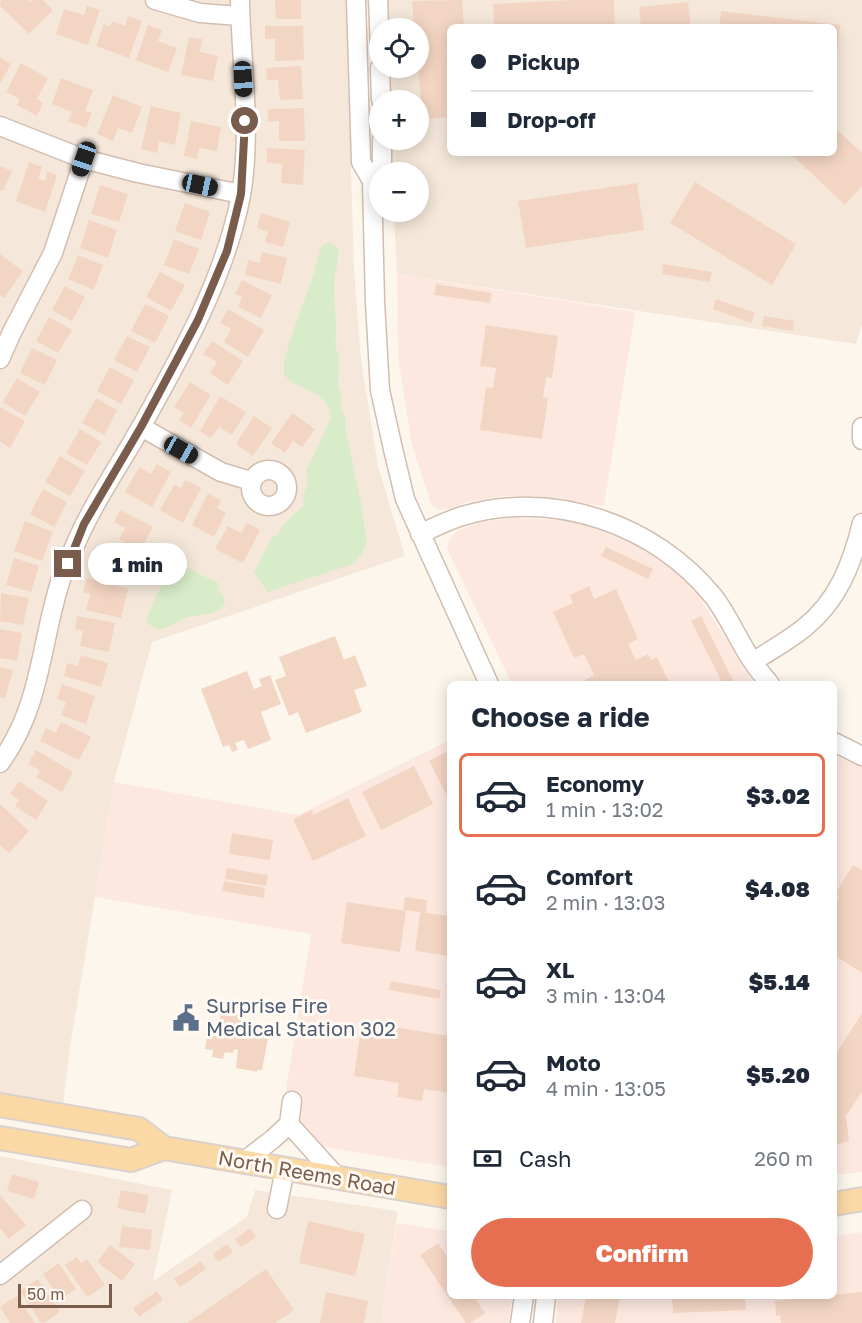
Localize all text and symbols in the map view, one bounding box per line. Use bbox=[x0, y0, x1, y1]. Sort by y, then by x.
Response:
map controls bbox=[369, 18, 429, 222]
button: locate bbox=[369, 18, 429, 78]
text: Pickup bbox=[507, 48, 580, 75]
car bbox=[233, 61, 253, 97]
button: + bbox=[369, 90, 429, 150]
text: Drop-off bbox=[507, 106, 596, 133]
route start bbox=[231, 107, 258, 134]
car bbox=[70, 139, 98, 179]
button: − bbox=[369, 162, 429, 222]
car bbox=[181, 172, 219, 198]
car bbox=[161, 433, 201, 467]
callout: 1 min bbox=[89, 543, 188, 585]
route end bbox=[54, 550, 81, 577]
text: 1 min bbox=[112, 552, 163, 576]
text: Choose a ride bbox=[471, 701, 650, 733]
icon: car bbox=[474, 768, 528, 822]
text: Economy bbox=[546, 770, 644, 797]
text: $3.02 bbox=[746, 782, 810, 809]
text: 1 min · 13:02 bbox=[546, 797, 663, 821]
icon: car bbox=[474, 861, 528, 915]
text: Comfort bbox=[546, 863, 633, 890]
text: $4.08 bbox=[745, 875, 810, 902]
text: 2 min · 13:03 bbox=[546, 890, 665, 914]
icon: car bbox=[474, 954, 528, 1008]
text: XL bbox=[546, 956, 574, 983]
text: $5.14 bbox=[749, 968, 810, 995]
text: 3 min · 13:04 bbox=[546, 983, 666, 1007]
place label: Surprise Fire Medical Station 302 bbox=[206, 993, 396, 1040]
public building icon: Surprise Fire Medical Station 302 bbox=[171, 1003, 201, 1033]
icon: car bbox=[474, 1047, 528, 1101]
text: Moto bbox=[546, 1049, 601, 1076]
text: $5.20 bbox=[746, 1061, 810, 1088]
text: 4 min · 13:05 bbox=[546, 1076, 666, 1100]
icon: cash bbox=[471, 1142, 504, 1175]
street label: North Reems Road bbox=[217, 1145, 398, 1199]
text: Cash bbox=[519, 1145, 572, 1172]
text: 260 m bbox=[754, 1146, 813, 1170]
button: Confirm bbox=[471, 1218, 813, 1287]
scale bar bbox=[18, 1281, 112, 1308]
text: 50 m bbox=[27, 1284, 64, 1304]

